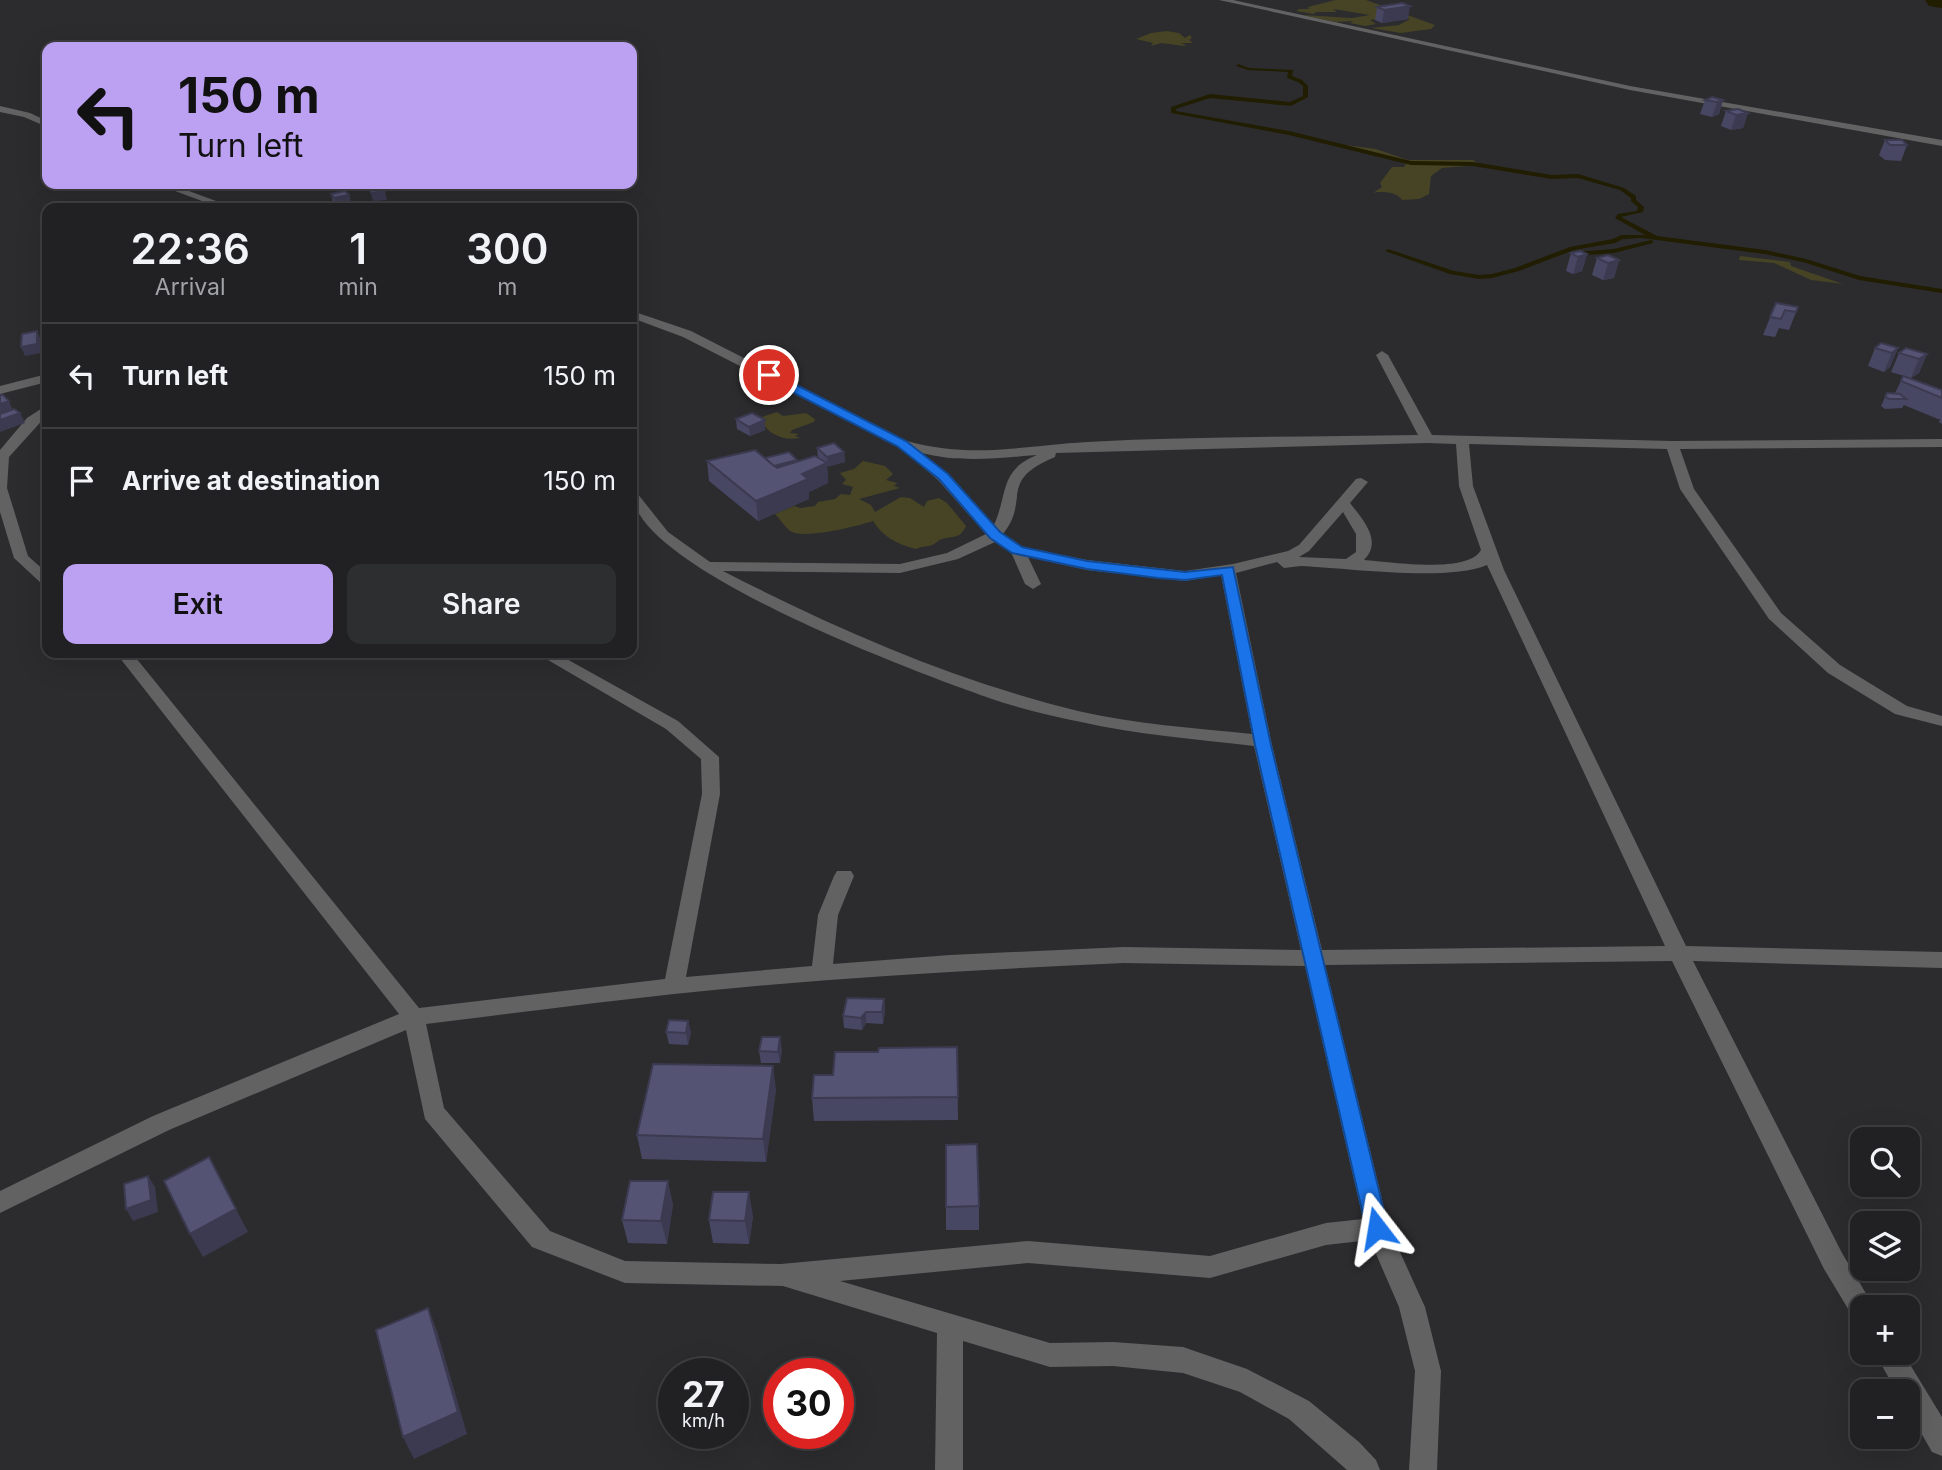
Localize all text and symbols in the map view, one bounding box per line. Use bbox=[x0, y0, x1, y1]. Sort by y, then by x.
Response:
text: 150 m bbox=[178, 66, 320, 125]
icon: left bbox=[63, 70, 154, 161]
text: Turn left bbox=[178, 126, 303, 165]
text: 22:36 bbox=[131, 223, 250, 274]
text: 1 bbox=[349, 223, 367, 274]
text: 300 bbox=[466, 223, 548, 274]
text: Arrival bbox=[155, 273, 226, 301]
text: min bbox=[338, 273, 378, 301]
text: m bbox=[497, 273, 517, 301]
pin bbox=[739, 345, 799, 405]
icon: arrive bbox=[750, 356, 788, 394]
icon: left bbox=[63, 357, 101, 395]
text: Turn left bbox=[122, 360, 228, 391]
text: 150 m bbox=[543, 360, 616, 391]
icon: arrive bbox=[63, 462, 101, 500]
text: Arrive at destination bbox=[122, 465, 381, 496]
text: 150 m bbox=[543, 465, 616, 496]
button: Exit bbox=[63, 564, 333, 644]
button: Share bbox=[347, 564, 616, 644]
map controls bbox=[1850, 1127, 1920, 1449]
button: search bbox=[1850, 1127, 1920, 1197]
position arrow bbox=[1340, 1191, 1414, 1265]
button: layers bbox=[1850, 1211, 1920, 1281]
button: + bbox=[1850, 1295, 1920, 1365]
speed limit sign: 30 bbox=[763, 1358, 854, 1449]
text: 27 bbox=[682, 1373, 725, 1415]
button: − bbox=[1850, 1379, 1920, 1449]
text: km/h bbox=[682, 1410, 725, 1431]

